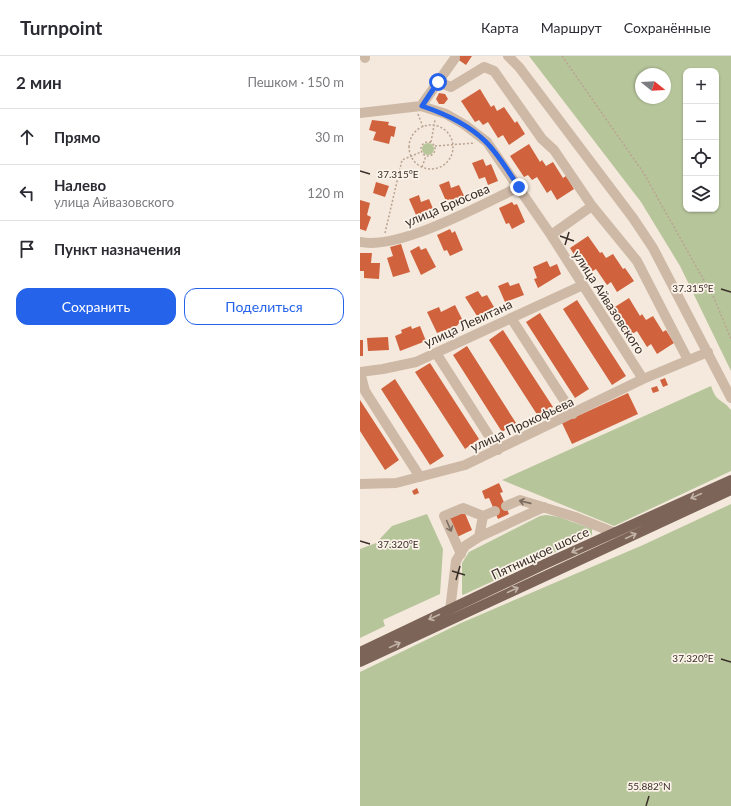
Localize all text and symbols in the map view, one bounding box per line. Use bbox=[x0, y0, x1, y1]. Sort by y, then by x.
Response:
text: Turnpoint bbox=[20, 16, 102, 39]
text: Карта bbox=[481, 19, 519, 36]
text: Маршрут bbox=[541, 19, 602, 36]
text: Сохранённые bbox=[624, 19, 711, 36]
north arrow bbox=[635, 68, 671, 104]
map controls bbox=[683, 68, 719, 212]
button: + bbox=[683, 68, 719, 104]
text: 2 мин bbox=[16, 72, 62, 93]
route start bbox=[429, 73, 447, 91]
text: Пешком · 150 m bbox=[247, 74, 344, 90]
button: − bbox=[683, 104, 719, 140]
icon: ahead bbox=[16, 126, 38, 148]
text: Прямо bbox=[54, 128, 100, 146]
text: 30 m bbox=[315, 129, 344, 145]
button: locate bbox=[683, 140, 719, 176]
text: 37.315°E bbox=[377, 168, 419, 180]
text: Налево bbox=[54, 176, 106, 194]
button: layers bbox=[683, 176, 719, 212]
route end bbox=[510, 178, 528, 196]
street label: улица Брюсова bbox=[402, 180, 492, 230]
icon: left bbox=[16, 182, 38, 204]
text: 120 m bbox=[307, 185, 344, 201]
text: улица Айвазовского bbox=[54, 194, 174, 210]
icon: arrive bbox=[16, 238, 38, 260]
text: Пункт назначения bbox=[54, 240, 181, 258]
street label: улица Айвазовского bbox=[570, 247, 648, 357]
text: 37.315°E bbox=[672, 282, 714, 294]
button: Сохранить bbox=[16, 288, 176, 325]
button: Поделиться bbox=[184, 288, 344, 325]
street label: улица Левитана bbox=[421, 296, 515, 350]
street label: улица Прокофьева bbox=[468, 393, 576, 455]
one-way arrow bbox=[690, 493, 702, 500]
one-way arrow bbox=[519, 498, 532, 506]
one-way arrow bbox=[445, 520, 453, 532]
street label: Пятницкое шоссе bbox=[489, 523, 592, 583]
one-way arrow bbox=[625, 532, 637, 539]
text: 37.320°E bbox=[377, 538, 419, 550]
one-way arrow bbox=[572, 547, 584, 554]
one-way arrow bbox=[507, 586, 519, 593]
one-way arrow bbox=[429, 614, 441, 621]
one-way arrow bbox=[389, 641, 401, 648]
text: 37.320°E bbox=[672, 652, 714, 664]
text: 55.882°N bbox=[627, 780, 671, 792]

